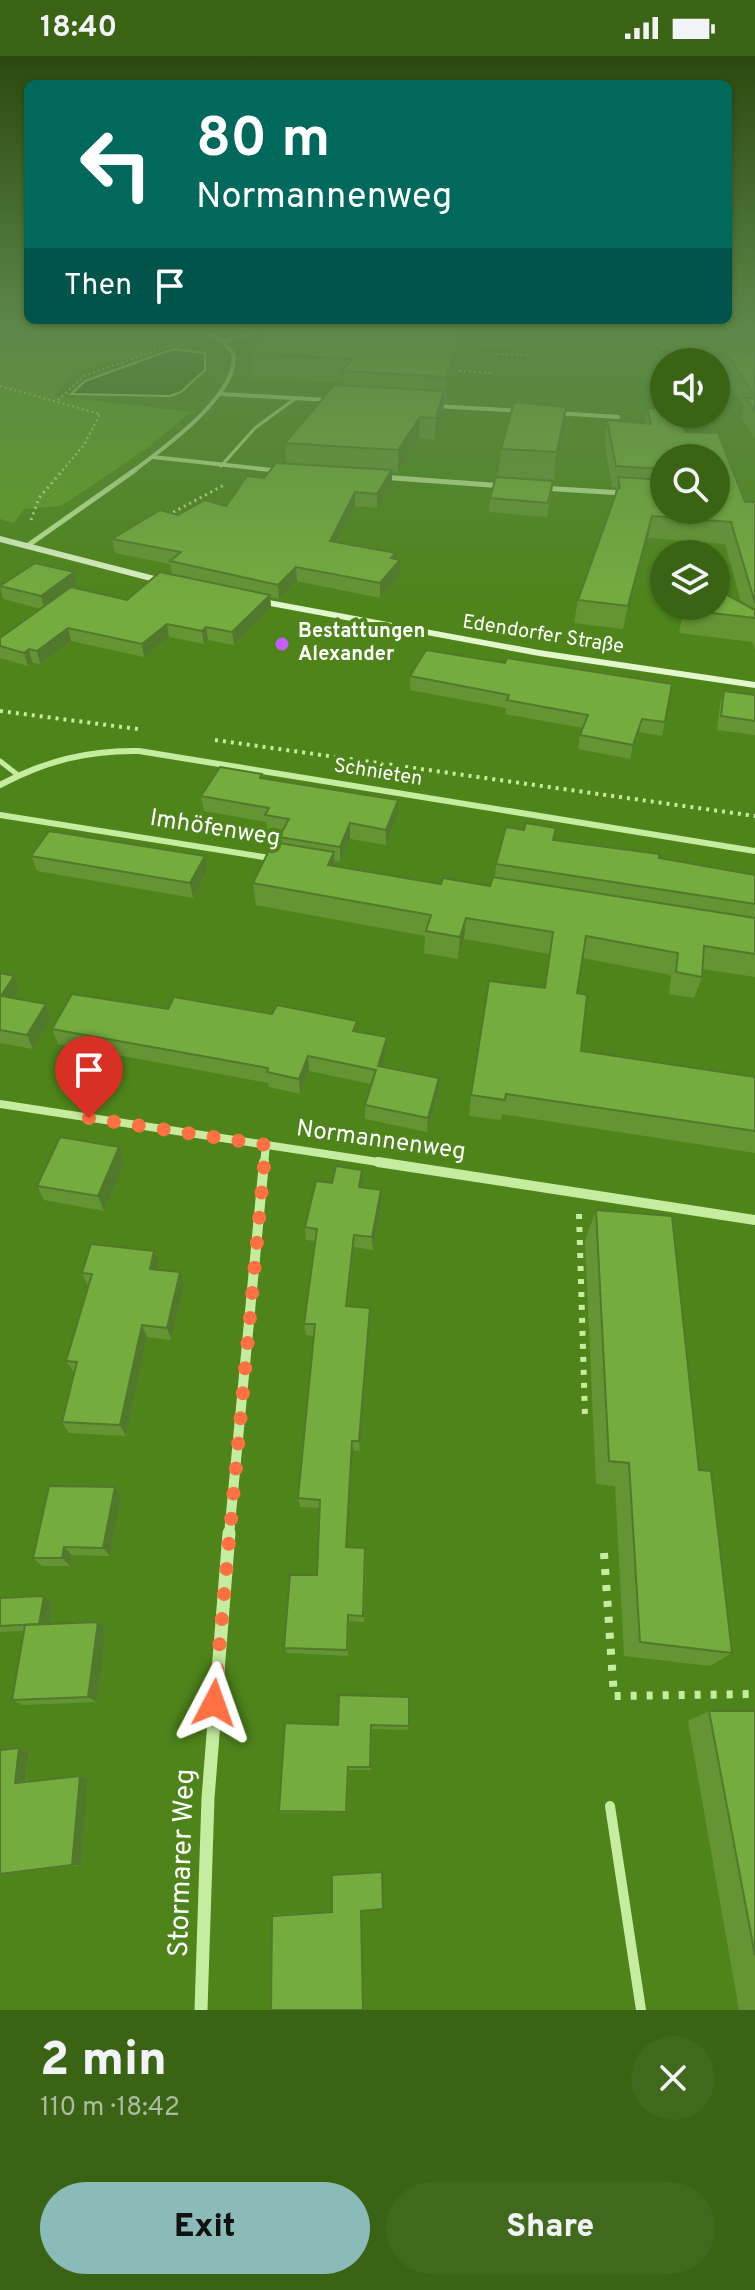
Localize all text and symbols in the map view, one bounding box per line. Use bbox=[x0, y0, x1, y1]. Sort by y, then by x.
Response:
text: 18:40 bbox=[40, 10, 117, 47]
text: 80 m bbox=[196, 106, 330, 176]
icon: left bbox=[64, 112, 168, 216]
text: Normannenweg bbox=[196, 175, 452, 221]
icon: arrive bbox=[148, 264, 192, 308]
text: Then bbox=[64, 268, 132, 305]
map controls bbox=[650, 348, 730, 620]
button: sound bbox=[650, 348, 730, 428]
button: search bbox=[650, 444, 730, 524]
button: layers bbox=[650, 540, 730, 620]
street label: Edendorfer Straße bbox=[460, 609, 626, 661]
place label: Bestattungen Alexander bbox=[298, 619, 425, 668]
marker: Bestattungen Alexander bbox=[273, 635, 291, 653]
street label: Schnieten bbox=[332, 753, 424, 793]
street label: Imhöfenweg bbox=[148, 804, 282, 854]
pin bbox=[55, 1036, 123, 1118]
icon: arrive bbox=[67, 1048, 111, 1092]
street label: Normannenweg bbox=[294, 1114, 468, 1168]
position arrow bbox=[172, 1661, 256, 1745]
street label: Stormarer Weg bbox=[162, 1768, 204, 1958]
text: 2 min bbox=[40, 2032, 167, 2092]
button: close bbox=[631, 2036, 715, 2120]
text: 110 m · 18:42 bbox=[40, 2092, 180, 2125]
button: Exit bbox=[40, 2182, 370, 2274]
button: Share bbox=[386, 2182, 715, 2274]

